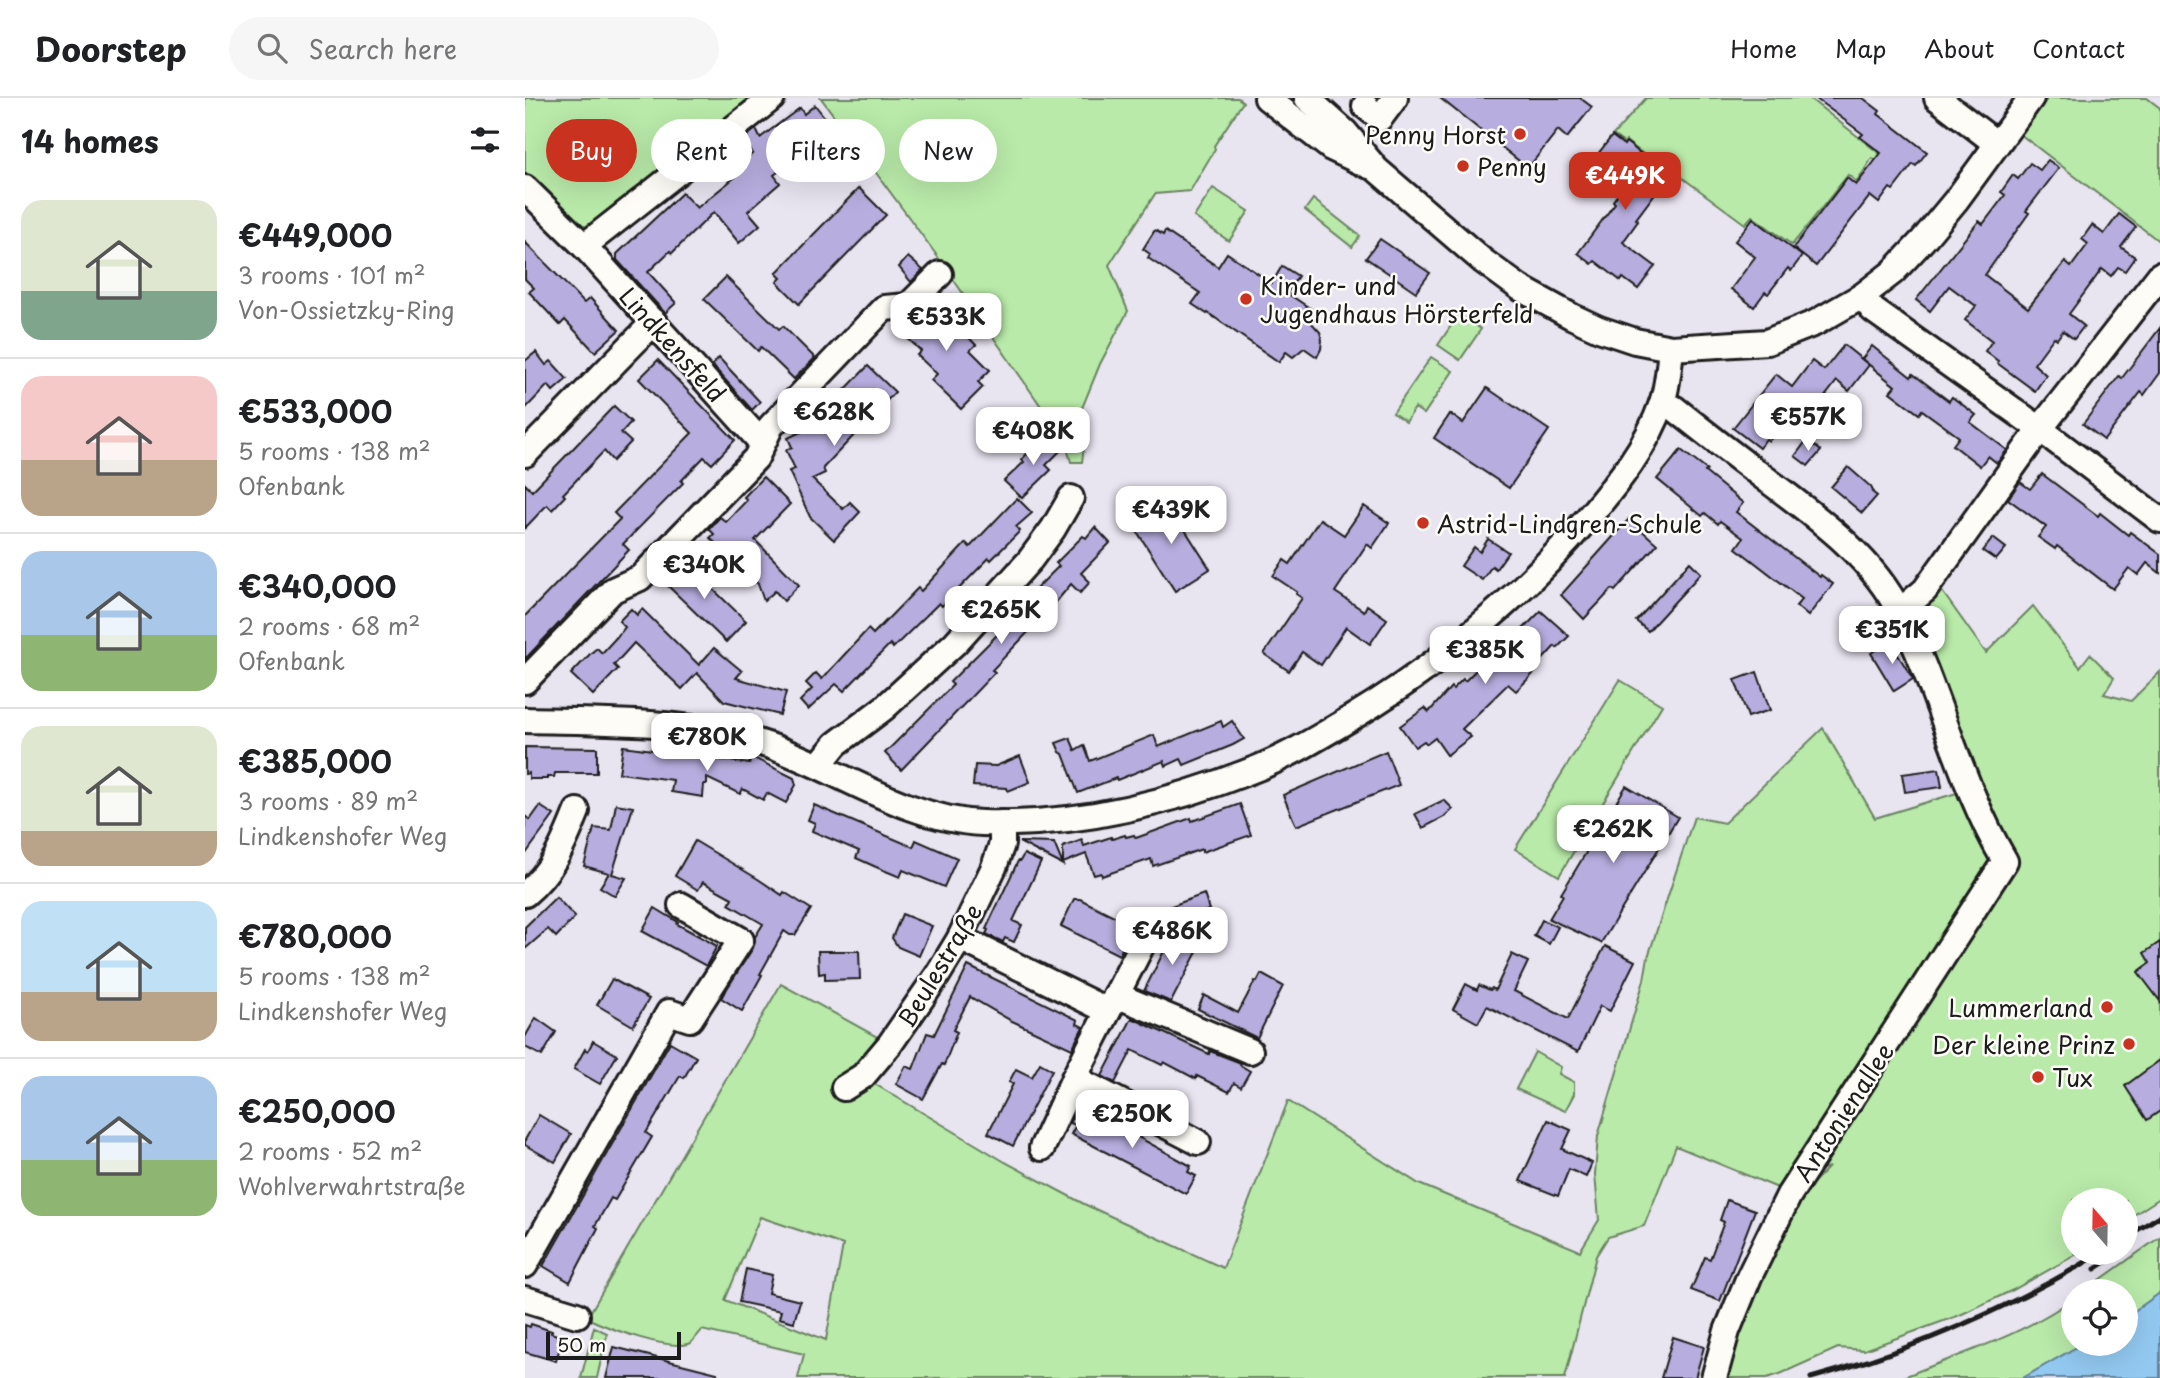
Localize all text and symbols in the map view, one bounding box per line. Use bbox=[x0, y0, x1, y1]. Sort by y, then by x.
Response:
search box bbox=[229, 17, 719, 80]
text: Doorstep bbox=[35, 23, 187, 73]
icon: search bbox=[253, 29, 291, 67]
text: Search here bbox=[309, 29, 457, 68]
text: Home bbox=[1730, 30, 1797, 66]
text: Map bbox=[1835, 30, 1886, 66]
text: About bbox=[1924, 30, 1994, 66]
text: Contact bbox=[2032, 30, 2125, 66]
place label: Penny Horst bbox=[1365, 116, 1506, 152]
text: 14 homes bbox=[21, 118, 159, 163]
chip: Buy bbox=[546, 119, 637, 182]
chip: Rent bbox=[651, 119, 752, 182]
chip: Filters bbox=[766, 119, 885, 182]
chip: New bbox=[899, 119, 997, 182]
icon: filters bbox=[466, 121, 504, 159]
marker: Penny Horst bbox=[1512, 126, 1528, 142]
place label: Penny bbox=[1477, 148, 1547, 184]
pin: €449K bbox=[1576, 152, 1674, 212]
text: €449K bbox=[1585, 157, 1665, 192]
marker: Penny bbox=[1455, 158, 1471, 174]
text: €449,000 bbox=[238, 212, 392, 257]
icon: home bbox=[77, 228, 161, 312]
text: 3 rooms · 101 m² bbox=[238, 257, 426, 292]
place label: Kinder- und Jugendhaus Hörsterfeld bbox=[1260, 267, 1533, 331]
street label: Lindkensfeld bbox=[611, 278, 735, 410]
marker: Kinder- und Jugendhaus Hörsterfeld bbox=[1238, 291, 1254, 307]
text: Von-Ossietzky-Ring bbox=[238, 292, 455, 327]
pin: €533K bbox=[897, 294, 995, 353]
text: €533K bbox=[906, 298, 986, 333]
text: €533,000 bbox=[238, 388, 392, 433]
pin: €628K bbox=[785, 388, 883, 448]
text: €628K bbox=[793, 393, 875, 428]
pin: €557K bbox=[1759, 394, 1857, 453]
text: €557K bbox=[1770, 398, 1846, 433]
icon: home bbox=[77, 404, 161, 488]
pin: €408K bbox=[984, 408, 1082, 467]
text: €408K bbox=[992, 412, 1074, 447]
text: 5 rooms · 138 m² bbox=[238, 433, 431, 468]
text: Ofenbank bbox=[238, 468, 345, 503]
pin: €439K bbox=[1122, 486, 1220, 546]
text: €439K bbox=[1132, 491, 1210, 526]
place label: Astrid-Lindgren-Schule bbox=[1437, 505, 1702, 541]
marker: Astrid-Lindgren-Schule bbox=[1415, 515, 1431, 531]
pin: €340K bbox=[655, 542, 753, 601]
text: €340K bbox=[663, 546, 745, 581]
text: €340,000 bbox=[238, 563, 396, 608]
icon: home bbox=[77, 579, 161, 663]
pin: €265K bbox=[952, 587, 1050, 646]
text: €265K bbox=[961, 591, 1041, 626]
pin: €351K bbox=[1843, 606, 1941, 666]
text: 2 rooms · 68 m² bbox=[238, 608, 420, 643]
text: €351K bbox=[1855, 611, 1929, 646]
pin: €385K bbox=[1436, 626, 1534, 686]
text: €385K bbox=[1446, 631, 1524, 666]
text: Ofenbank bbox=[238, 643, 345, 678]
pin: €780K bbox=[658, 714, 756, 773]
text: €780K bbox=[667, 718, 747, 753]
text: €385,000 bbox=[238, 738, 392, 783]
icon: home bbox=[77, 754, 161, 838]
text: 3 rooms · 89 m² bbox=[238, 783, 418, 818]
pin: €262K bbox=[1564, 806, 1662, 865]
text: €262K bbox=[1573, 810, 1653, 845]
text: Lindkenshofer Weg bbox=[238, 818, 447, 853]
street label: Beulestraße bbox=[888, 896, 990, 1034]
pin: €486K bbox=[1123, 908, 1221, 967]
text: €486K bbox=[1132, 912, 1212, 947]
text: €780,000 bbox=[238, 913, 392, 958]
icon: home bbox=[77, 929, 161, 1013]
text: 5 rooms · 138 m² bbox=[238, 958, 431, 993]
place label: Lummerland bbox=[1948, 989, 2093, 1025]
text: Lindkenshofer Weg bbox=[238, 993, 447, 1028]
marker: Lummerland bbox=[2099, 999, 2115, 1015]
place label: Der kleine Prinz bbox=[1932, 1026, 2115, 1062]
street label: Antonienallee bbox=[1784, 1035, 1902, 1189]
marker: Der kleine Prinz bbox=[2121, 1036, 2137, 1052]
place label: Tux bbox=[2052, 1059, 2093, 1095]
marker: Tux bbox=[2030, 1069, 2046, 1085]
text: €250,000 bbox=[238, 1088, 396, 1133]
pin: €250K bbox=[1083, 1090, 1181, 1150]
text: €250K bbox=[1092, 1095, 1172, 1130]
icon: home bbox=[77, 1104, 161, 1188]
text: 2 rooms · 52 m² bbox=[238, 1133, 422, 1168]
text: Wohlverwahrtstraße bbox=[238, 1168, 466, 1203]
north arrow bbox=[2061, 1188, 2139, 1265]
map controls bbox=[2061, 1188, 2138, 1356]
button: locate bbox=[2061, 1279, 2138, 1356]
scale bar bbox=[546, 1329, 681, 1361]
text: 50 m bbox=[557, 1330, 606, 1358]

